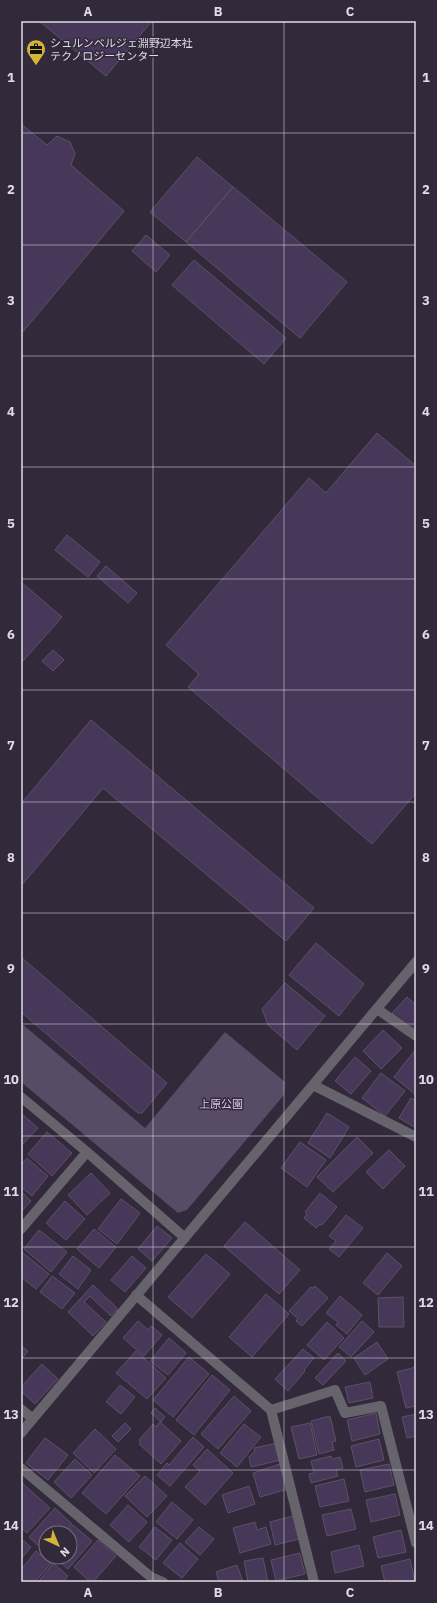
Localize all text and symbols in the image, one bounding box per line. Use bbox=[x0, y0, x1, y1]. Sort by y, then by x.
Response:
text: A bbox=[84, 3, 93, 20]
text: B bbox=[214, 3, 223, 20]
text: C bbox=[346, 3, 355, 20]
place label: シュルンベルジェ淵野辺本社 テクノロジーセンター bbox=[50, 36, 193, 63]
office icon: シュルンベルジェ淵野辺本社 テクノロジーセンター bbox=[25, 38, 47, 66]
text: 1 bbox=[7, 69, 15, 86]
text: 1 bbox=[422, 69, 430, 86]
text: 2 bbox=[7, 181, 15, 198]
text: 2 bbox=[422, 181, 430, 198]
text: 3 bbox=[7, 292, 15, 309]
text: 3 bbox=[422, 292, 430, 309]
text: 4 bbox=[7, 403, 15, 420]
text: 4 bbox=[422, 403, 430, 420]
text: 5 bbox=[7, 515, 15, 532]
text: 5 bbox=[422, 515, 430, 532]
text: 6 bbox=[7, 626, 15, 643]
text: 6 bbox=[422, 626, 430, 643]
text: 7 bbox=[7, 737, 15, 754]
text: 7 bbox=[422, 737, 430, 754]
text: 8 bbox=[7, 849, 15, 866]
text: 8 bbox=[422, 849, 430, 866]
text: 9 bbox=[7, 960, 15, 977]
text: 9 bbox=[422, 960, 430, 977]
text: 10 bbox=[3, 1071, 19, 1088]
text: 10 bbox=[418, 1071, 434, 1088]
park label: 上原公園 bbox=[199, 1097, 243, 1111]
text: 11 bbox=[3, 1183, 19, 1200]
text: 11 bbox=[418, 1183, 434, 1200]
text: 12 bbox=[3, 1294, 19, 1311]
text: 12 bbox=[418, 1294, 434, 1311]
text: 13 bbox=[3, 1406, 19, 1423]
text: 13 bbox=[418, 1406, 434, 1423]
text: 14 bbox=[3, 1517, 19, 1534]
text: 14 bbox=[418, 1517, 434, 1534]
north arrow bbox=[38, 1525, 78, 1565]
text: N bbox=[57, 1544, 73, 1560]
text: A bbox=[84, 1584, 93, 1601]
text: B bbox=[214, 1584, 223, 1601]
text: C bbox=[346, 1584, 355, 1601]

